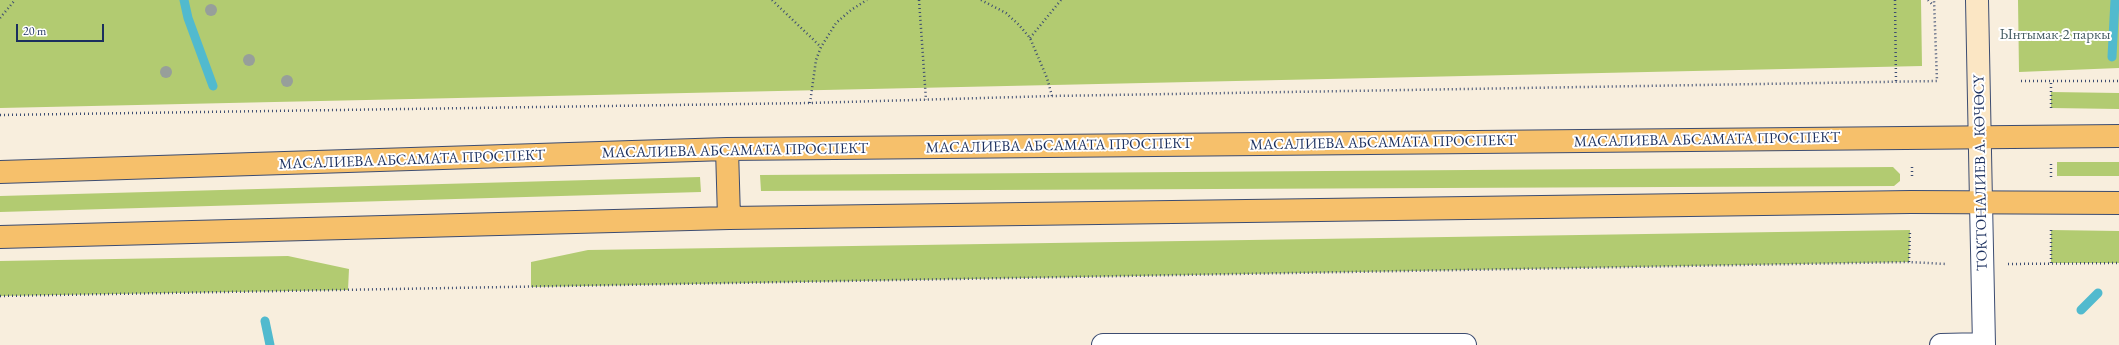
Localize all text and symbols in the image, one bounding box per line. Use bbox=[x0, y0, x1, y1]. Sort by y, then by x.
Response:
scale bar bbox=[18, 16, 106, 42]
text: 20 m bbox=[23, 23, 46, 39]
park label: Ынтымак-2 паркы bbox=[2000, 26, 2110, 44]
street label: ТОКТОНАЛИЕВ А. КӨЧӨСҮ bbox=[1970, 75, 1992, 271]
street label: МАСАЛИЕВА АБСАМАТА ПРОСПЕКТ bbox=[1574, 129, 1840, 151]
street label: МАСАЛИЕВА АБСАМАТА ПРОСПЕКТ bbox=[1250, 132, 1516, 154]
street label: МАСАЛИЕВА АБСАМАТА ПРОСПЕКТ bbox=[926, 135, 1192, 157]
street label: МАСАЛИЕВА АБСАМАТА ПРОСПЕКТ bbox=[602, 140, 868, 162]
street label: МАСАЛИЕВА АБСАМАТА ПРОСПЕКТ bbox=[279, 146, 545, 174]

